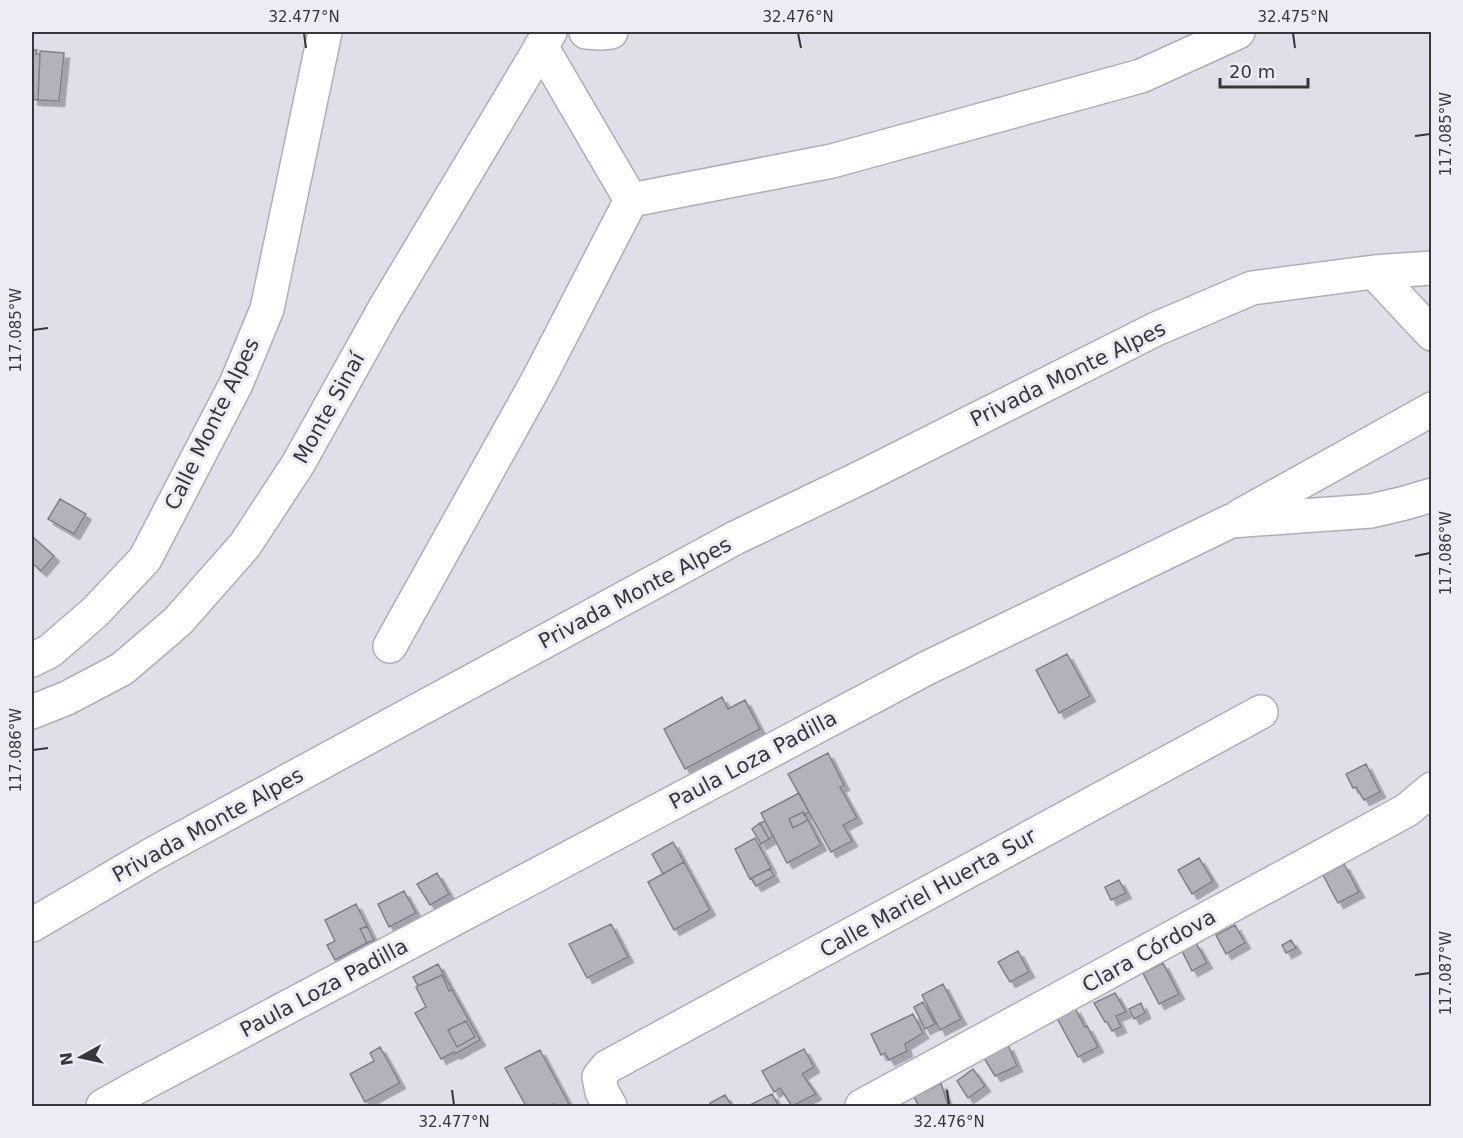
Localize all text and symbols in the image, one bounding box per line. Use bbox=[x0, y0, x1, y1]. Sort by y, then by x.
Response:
text: 32.477°N bbox=[268, 8, 340, 26]
text: 32.476°N bbox=[762, 8, 834, 26]
text: 32.475°N bbox=[1257, 8, 1329, 26]
scale bar bbox=[1220, 51, 1308, 89]
text: 20 m bbox=[1229, 61, 1275, 82]
text: 117.085°W bbox=[1437, 92, 1455, 176]
text: 117.085°W bbox=[7, 288, 25, 372]
street label: Privada Monte Alpes bbox=[966, 316, 1170, 432]
street label: Calle Monte Alpes bbox=[160, 334, 264, 514]
street label: Monte Sinaí bbox=[289, 347, 370, 468]
text: 117.086°W bbox=[1437, 511, 1455, 595]
street label: Privada Monte Alpes bbox=[535, 532, 735, 654]
street label: Paula Loza Padilla bbox=[665, 706, 841, 814]
text: 117.086°W bbox=[7, 708, 25, 792]
street label: Privada Monte Alpes bbox=[108, 763, 308, 887]
street label: Calle Mariel Huerta Sur bbox=[816, 823, 1041, 962]
street label: Clara Córdova bbox=[1078, 904, 1220, 998]
text: 117.087°W bbox=[1437, 931, 1455, 1015]
street label: Paula Loza Padilla bbox=[236, 934, 412, 1042]
north arrow bbox=[51, 1027, 111, 1087]
text: N bbox=[56, 1051, 77, 1067]
text: 32.477°N bbox=[418, 1113, 490, 1131]
text: 32.476°N bbox=[913, 1113, 985, 1131]

